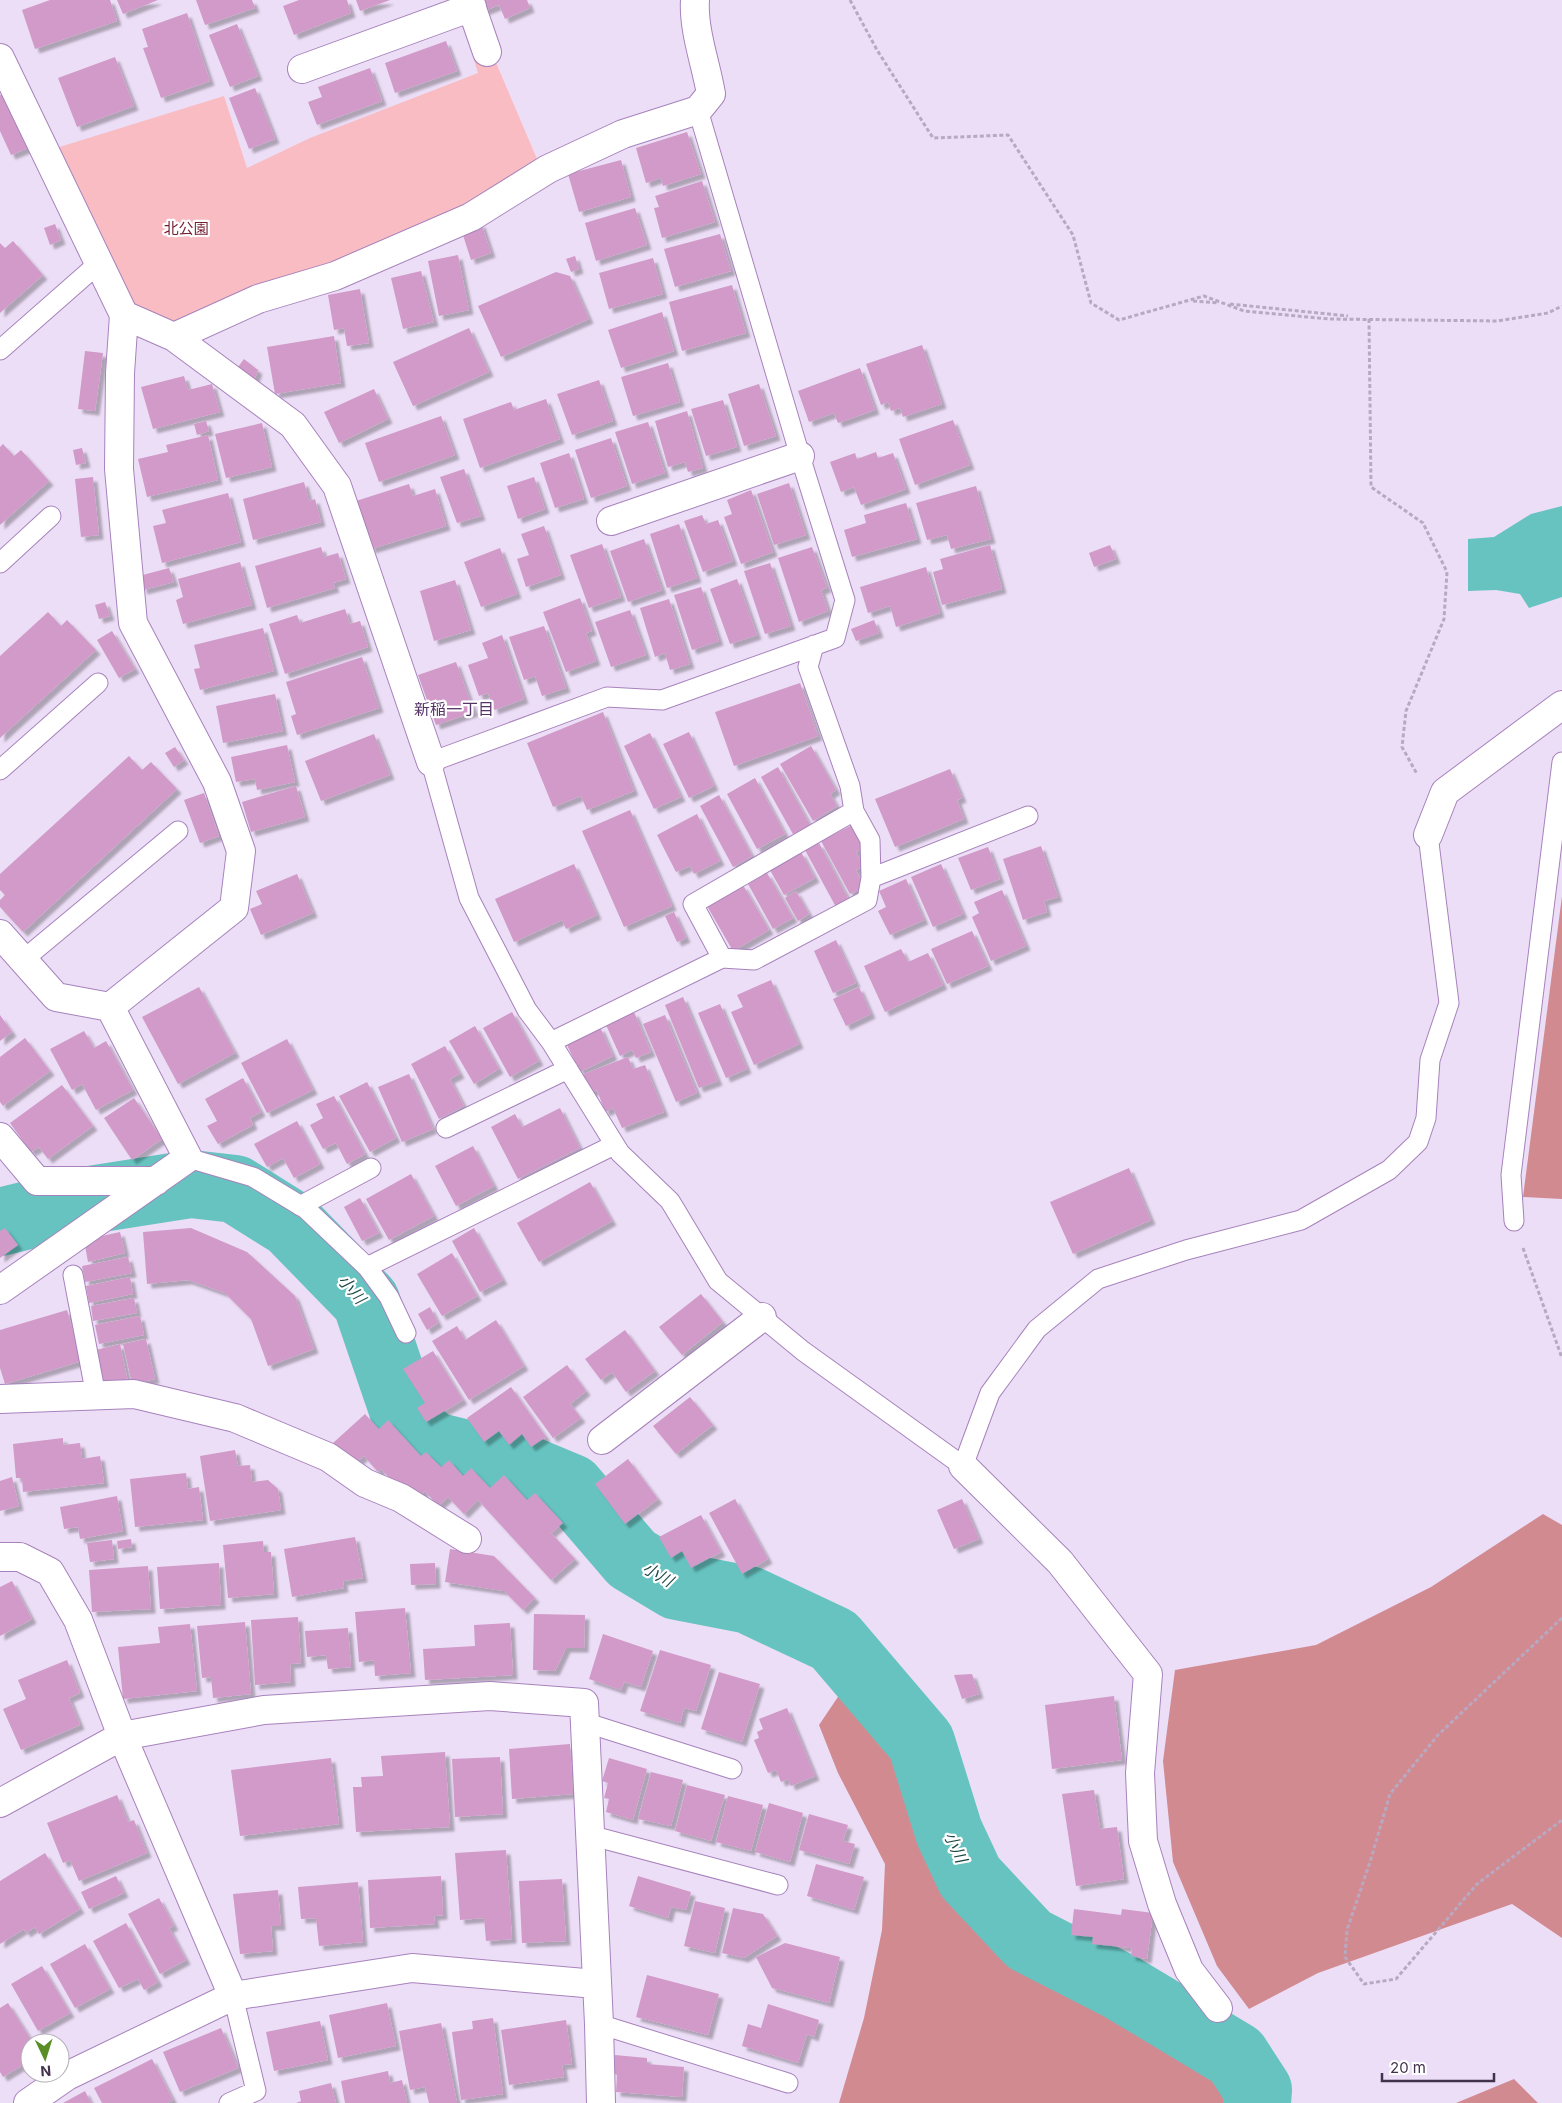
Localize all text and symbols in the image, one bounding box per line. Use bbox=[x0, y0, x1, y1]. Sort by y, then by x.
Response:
park label: 北公園 bbox=[163, 219, 209, 238]
district label: 新稲一丁目 bbox=[414, 699, 494, 719]
water label: 小川 bbox=[334, 1270, 371, 1309]
water label: 小川 bbox=[639, 1557, 679, 1592]
water label: 小川 bbox=[940, 1828, 973, 1868]
north arrow bbox=[20, 2033, 70, 2083]
scale bar bbox=[1382, 2050, 1494, 2082]
text: 20 m bbox=[1390, 2058, 1426, 2077]
text: N bbox=[40, 2063, 52, 2080]

